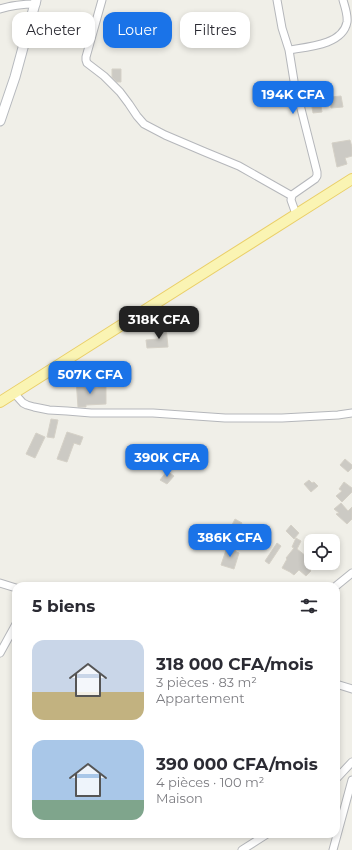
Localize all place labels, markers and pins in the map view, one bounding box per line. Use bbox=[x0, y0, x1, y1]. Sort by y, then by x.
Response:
pin: 194K CFA bbox=[252, 81, 334, 115]
pin: 318K CFA bbox=[118, 306, 200, 340]
pin: 507K CFA bbox=[49, 361, 131, 395]
pin: 390K CFA bbox=[126, 444, 208, 478]
pin: 386K CFA bbox=[189, 524, 271, 558]

